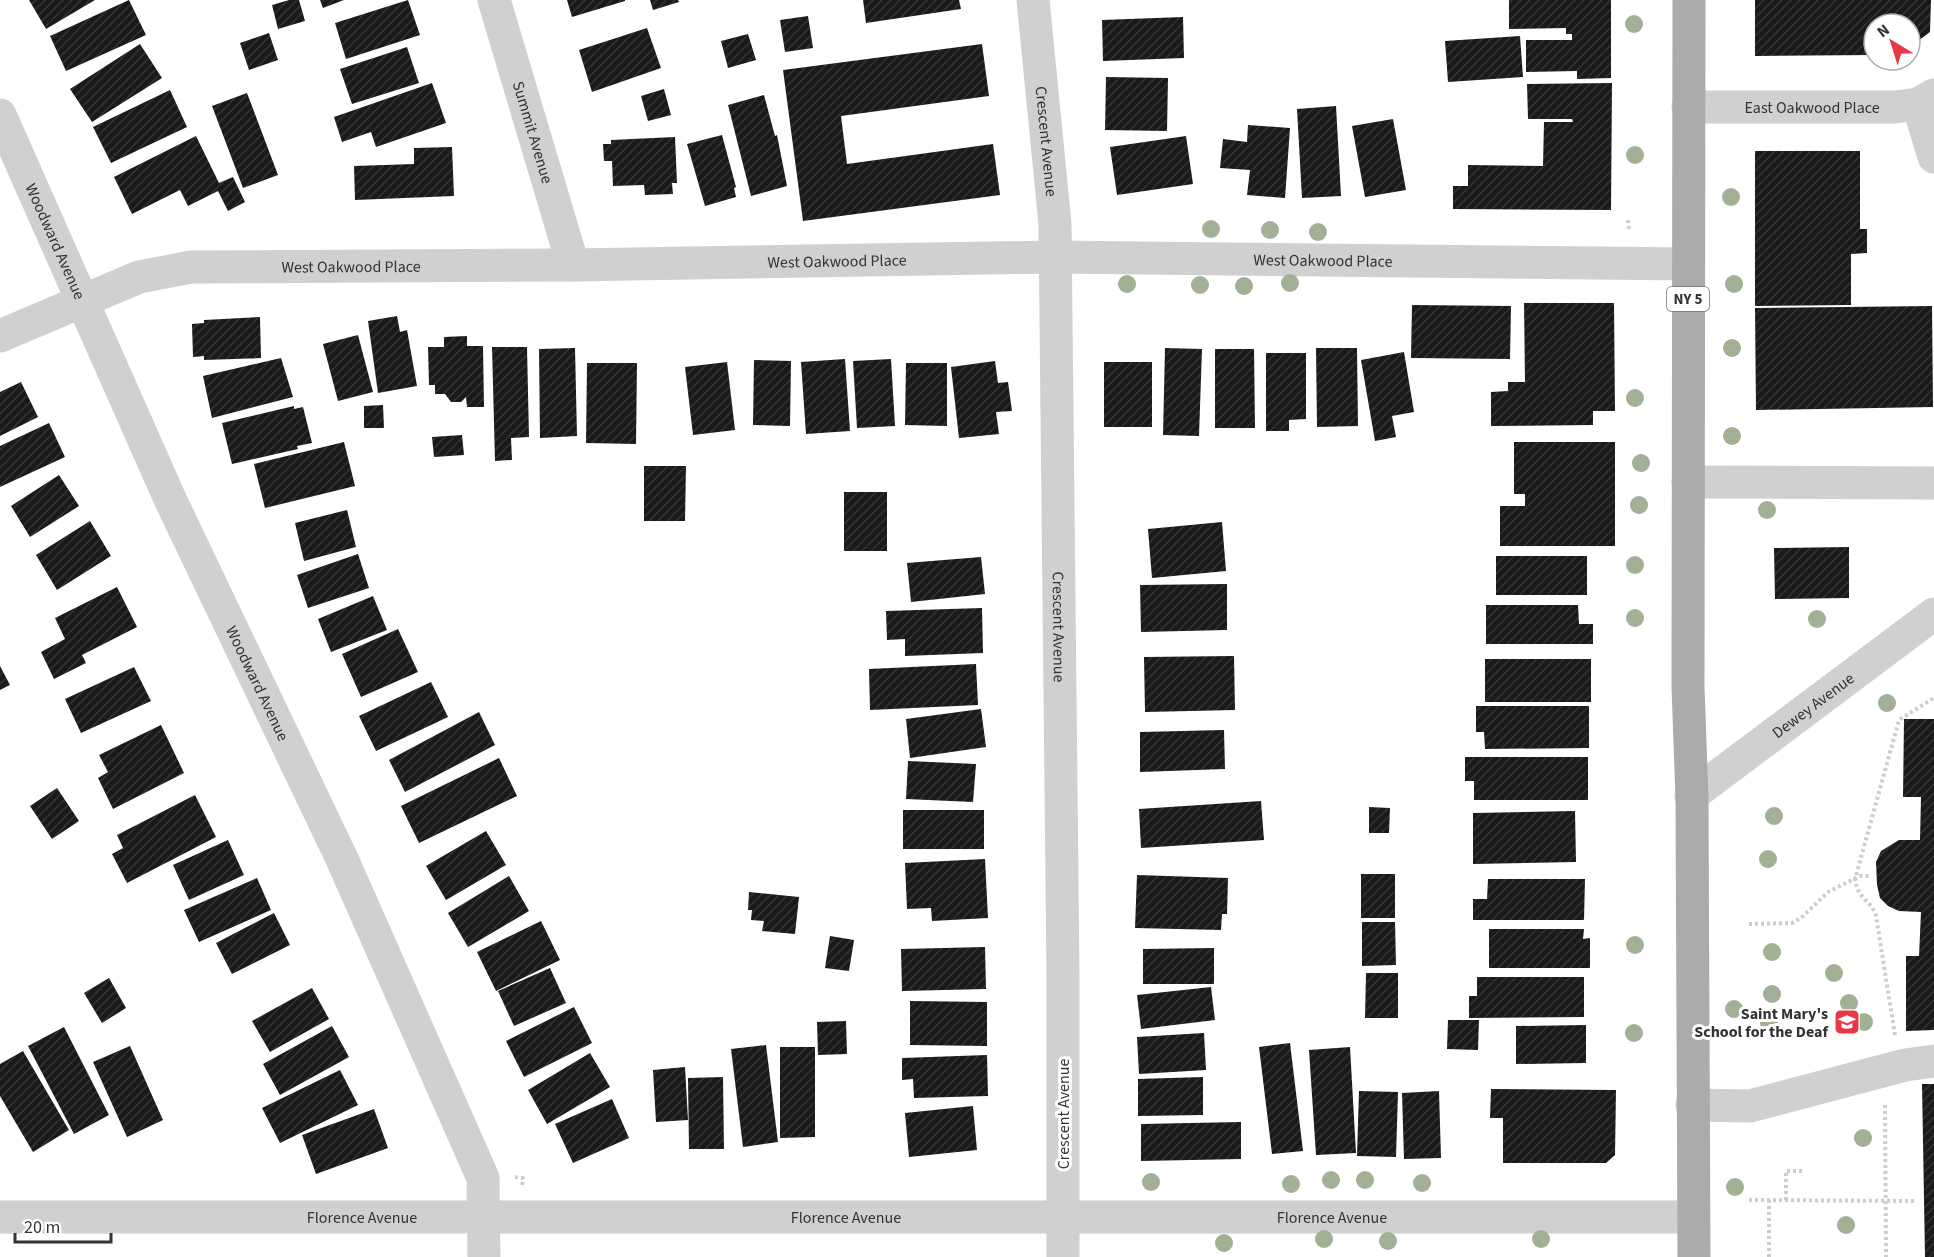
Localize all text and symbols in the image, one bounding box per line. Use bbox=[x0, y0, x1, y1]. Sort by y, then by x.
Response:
north arrow bbox=[1862, 12, 1922, 72]
text: N bbox=[1872, 19, 1894, 43]
street label: Summit Avenue bbox=[507, 79, 558, 186]
street label: Crescent Avenue bbox=[1030, 85, 1062, 198]
street label: East Oakwood Place bbox=[1744, 97, 1880, 119]
street label: Woodward Avenue bbox=[20, 180, 90, 303]
street label: West Oakwood Place bbox=[767, 249, 907, 274]
street label: West Oakwood Place bbox=[1253, 249, 1393, 273]
street label: West Oakwood Place bbox=[281, 256, 421, 279]
road number: NY 5 bbox=[1667, 287, 1709, 311]
street label: Crescent Avenue bbox=[1047, 571, 1070, 683]
street label: Woodward Avenue bbox=[220, 622, 294, 745]
street label: Dewey Avenue bbox=[1768, 668, 1859, 744]
place label: Saint Mary's School for the Deaf bbox=[1694, 1003, 1829, 1043]
school or university icon: Saint Mary's School for the Deaf bbox=[1832, 1007, 1862, 1037]
street label: Crescent Avenue bbox=[1053, 1059, 1075, 1169]
scale bar bbox=[15, 1206, 111, 1244]
street label: Florence Avenue bbox=[307, 1207, 417, 1229]
street label: Florence Avenue bbox=[791, 1207, 901, 1229]
street label: Florence Avenue bbox=[1277, 1207, 1387, 1229]
text: 20 m bbox=[24, 1215, 60, 1240]

